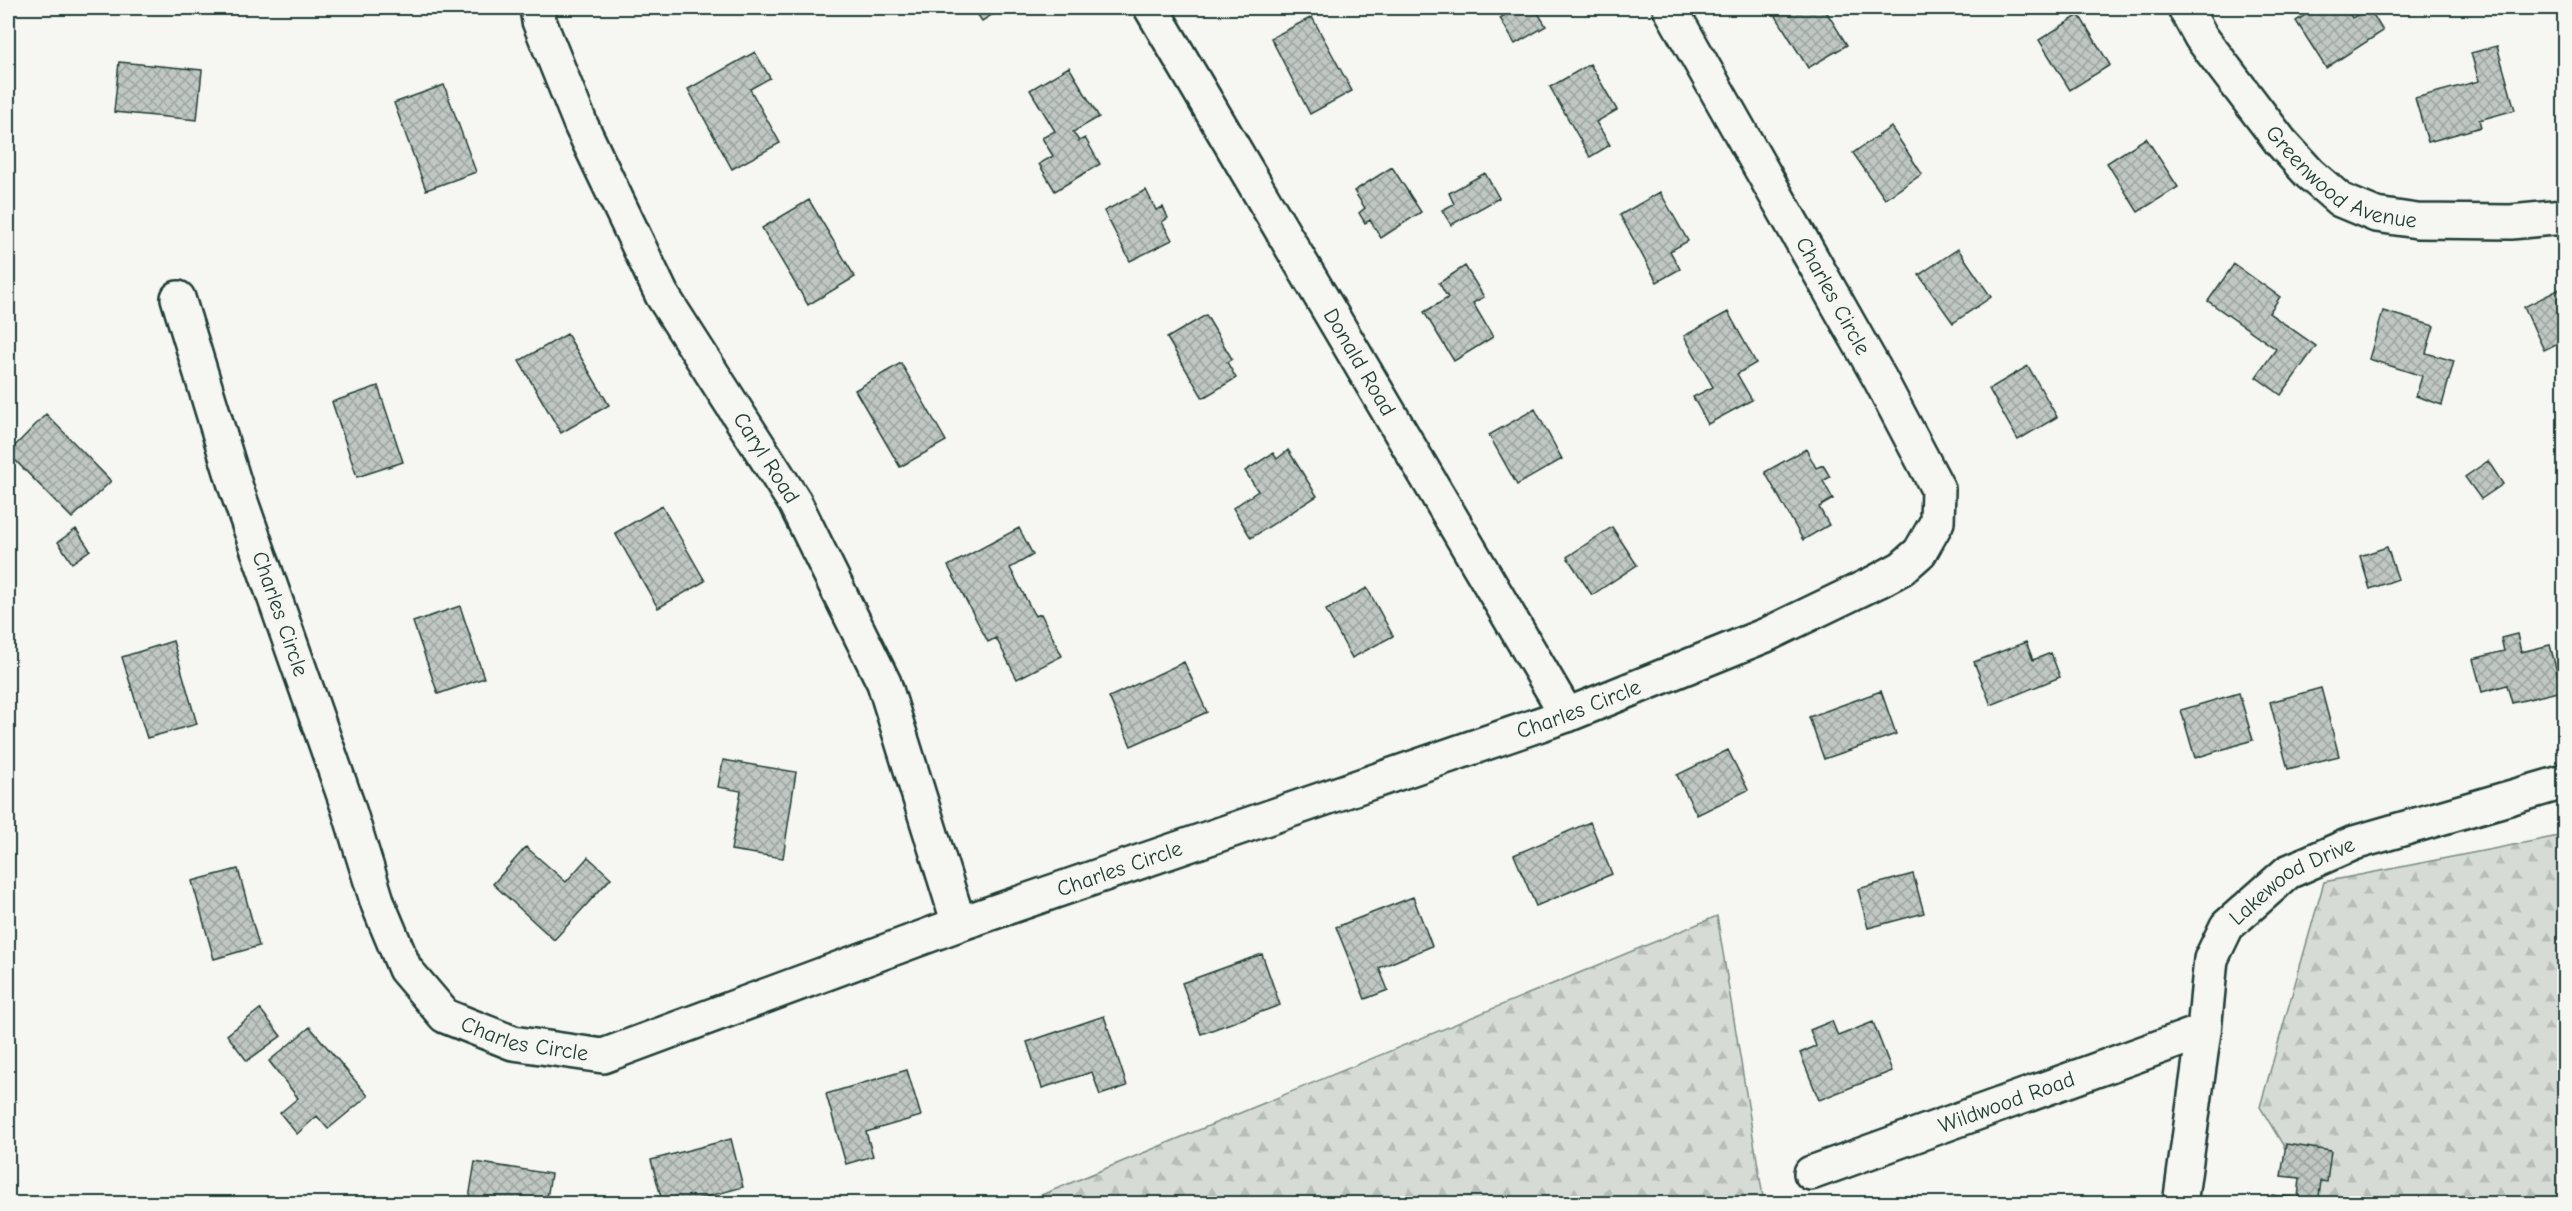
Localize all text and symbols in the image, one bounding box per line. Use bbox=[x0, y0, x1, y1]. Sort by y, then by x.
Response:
street label: Greenwood Avenue bbox=[2260, 120, 2419, 234]
street label: Charles Circle bbox=[1790, 233, 1876, 359]
street label: Donald Road bbox=[1318, 304, 1401, 421]
street label: Caryl Road bbox=[727, 407, 805, 508]
street label: Charles Circle bbox=[246, 548, 314, 680]
street label: Charles Circle bbox=[1513, 674, 1645, 744]
street label: Lakewood Drive bbox=[2224, 831, 2359, 931]
street label: Charles Circle bbox=[1054, 835, 1186, 902]
street label: Charles Circle bbox=[457, 1011, 590, 1067]
street label: Wildwood Road bbox=[1935, 1066, 2078, 1139]

